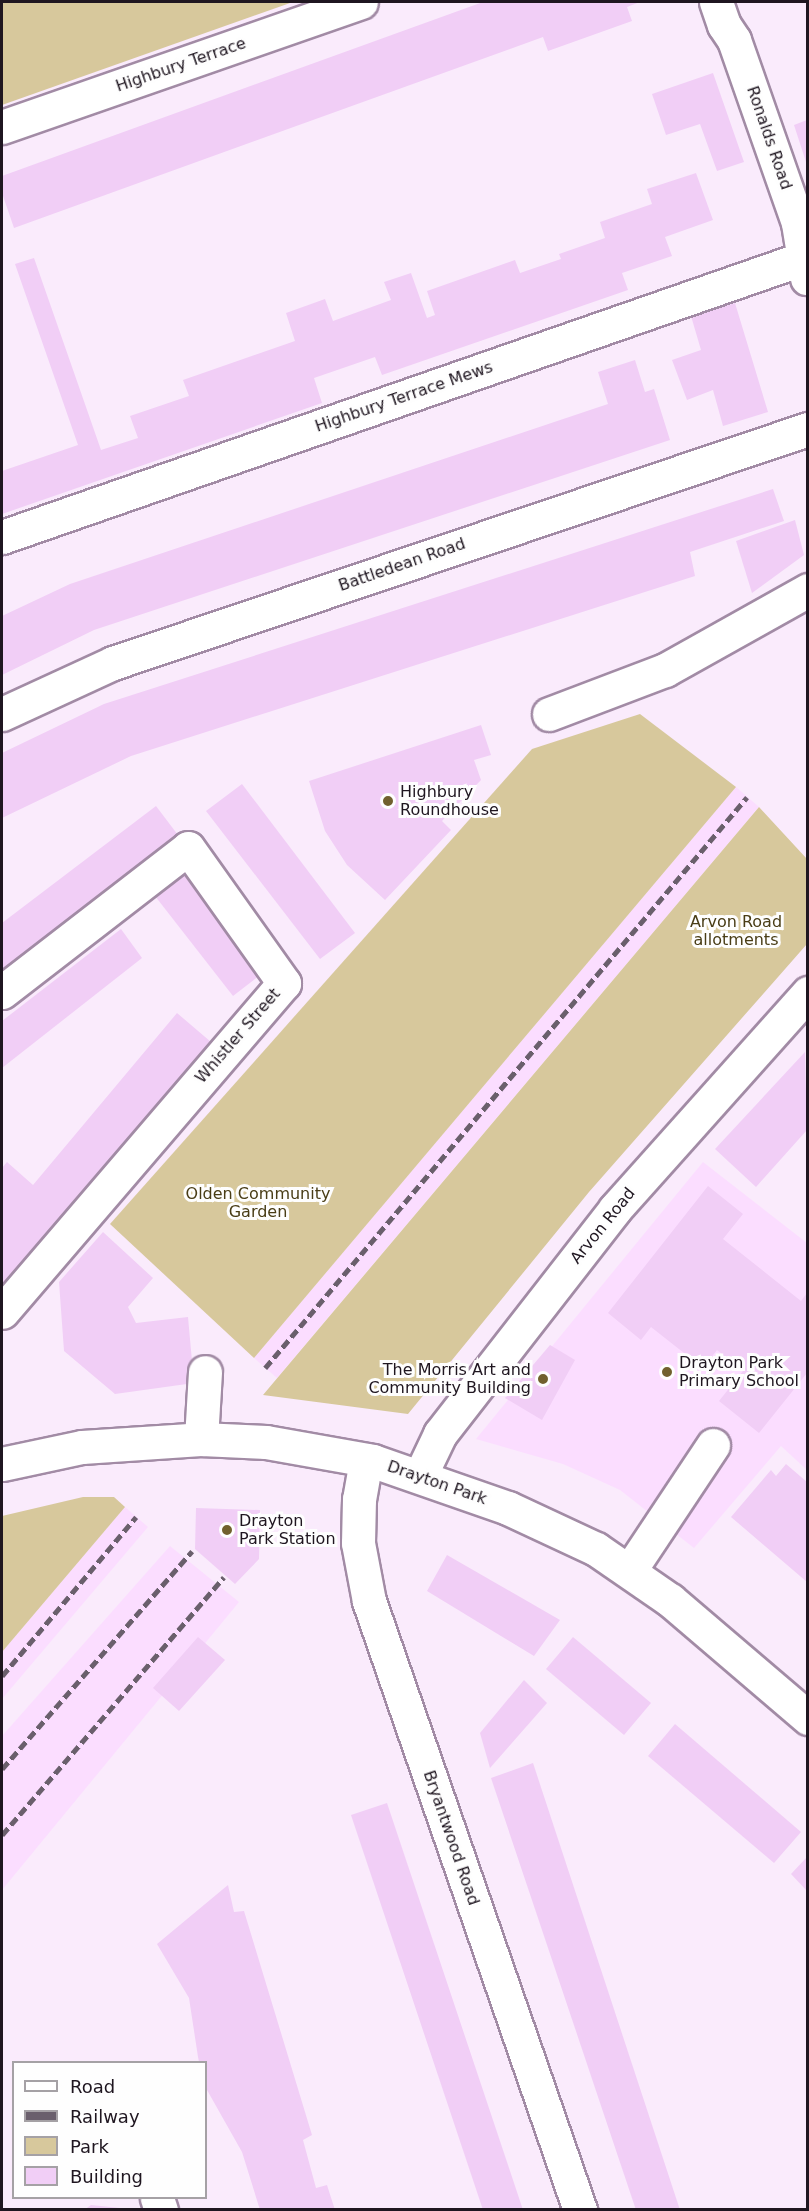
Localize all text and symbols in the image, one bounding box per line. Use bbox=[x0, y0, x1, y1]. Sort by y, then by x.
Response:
street label: Highbury Terrace bbox=[113, 34, 249, 96]
street label: Ronalds Road bbox=[742, 84, 796, 192]
street label: Highbury Terrace Mews bbox=[313, 358, 495, 436]
street label: Battledean Road bbox=[336, 534, 468, 596]
place label: Highbury Roundhouse bbox=[400, 782, 499, 820]
marker: Highbury Roundhouse bbox=[381, 794, 395, 808]
park label: Arvon Road allotments bbox=[690, 912, 782, 950]
street label: Whistler Street bbox=[192, 985, 284, 1087]
park label: Olden Community Garden bbox=[186, 1184, 330, 1222]
street label: Arvon Road bbox=[567, 1184, 639, 1268]
place label: Drayton Park Primary School bbox=[679, 1353, 799, 1391]
place label: The Morris Art and Community Building bbox=[368, 1360, 531, 1398]
marker: Drayton Park Primary School bbox=[660, 1365, 674, 1379]
marker: The Morris Art and Community Building bbox=[536, 1372, 550, 1386]
street label: Drayton Park bbox=[385, 1457, 489, 1509]
place label: Drayton Park Station bbox=[239, 1511, 336, 1549]
marker: Drayton Park Station bbox=[220, 1523, 234, 1537]
street label: Bryantwood Road bbox=[419, 1768, 483, 1908]
legend bbox=[12, 2061, 207, 2199]
text: Road bbox=[70, 2076, 115, 2097]
text: Railway bbox=[70, 2106, 140, 2127]
text: Park bbox=[70, 2136, 109, 2157]
text: Building bbox=[70, 2166, 143, 2187]

